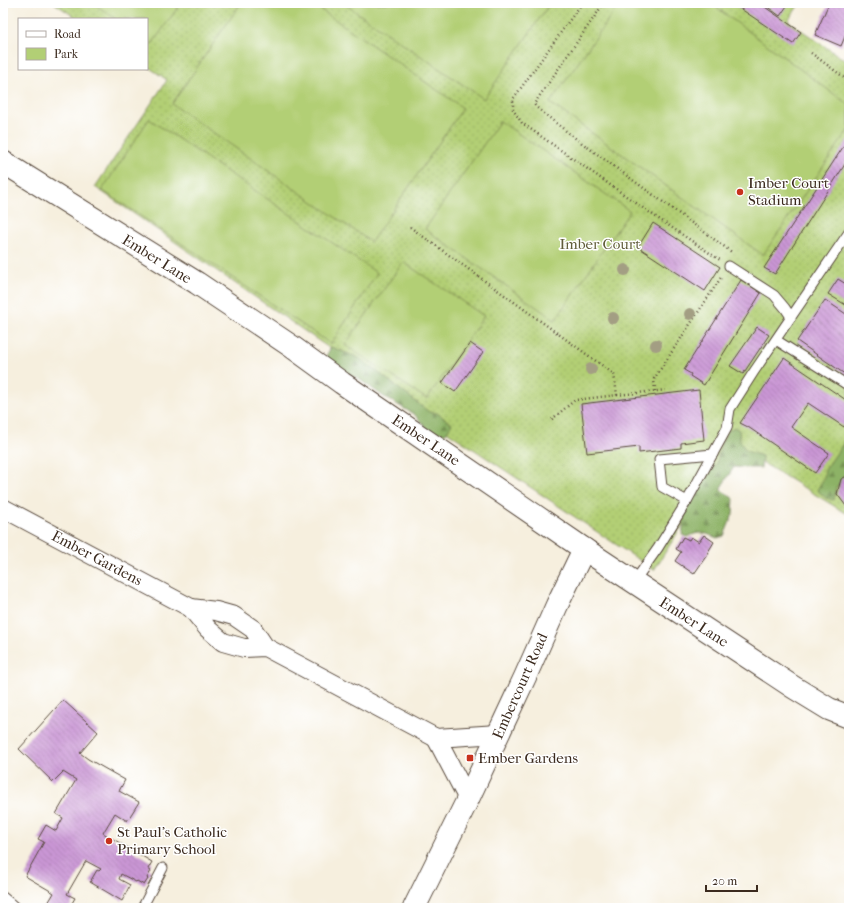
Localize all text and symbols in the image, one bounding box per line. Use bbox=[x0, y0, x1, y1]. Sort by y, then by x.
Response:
legend bbox=[18, 18, 148, 70]
text: Road bbox=[54, 27, 81, 41]
text: Park bbox=[54, 47, 79, 61]
place label: Imber Court Stadium bbox=[748, 174, 830, 209]
marker: Imber Court Stadium bbox=[735, 187, 745, 197]
street label: Ember Lane bbox=[119, 231, 196, 288]
park label: Imber Court bbox=[559, 235, 641, 253]
street label: Ember Lane bbox=[388, 411, 464, 470]
street label: Ember Gardens bbox=[49, 527, 146, 590]
street label: Ember Lane bbox=[656, 593, 732, 651]
street label: Embercourt Road bbox=[489, 629, 552, 742]
place label: Ember Gardens bbox=[478, 749, 578, 767]
marker: Ember Gardens bbox=[465, 753, 475, 763]
place label: St Paul's Catholic Primary School bbox=[117, 823, 227, 858]
marker: St Paul's Catholic Primary School bbox=[104, 836, 114, 846]
scale bar bbox=[706, 867, 757, 893]
text: 20 m bbox=[712, 874, 737, 888]

